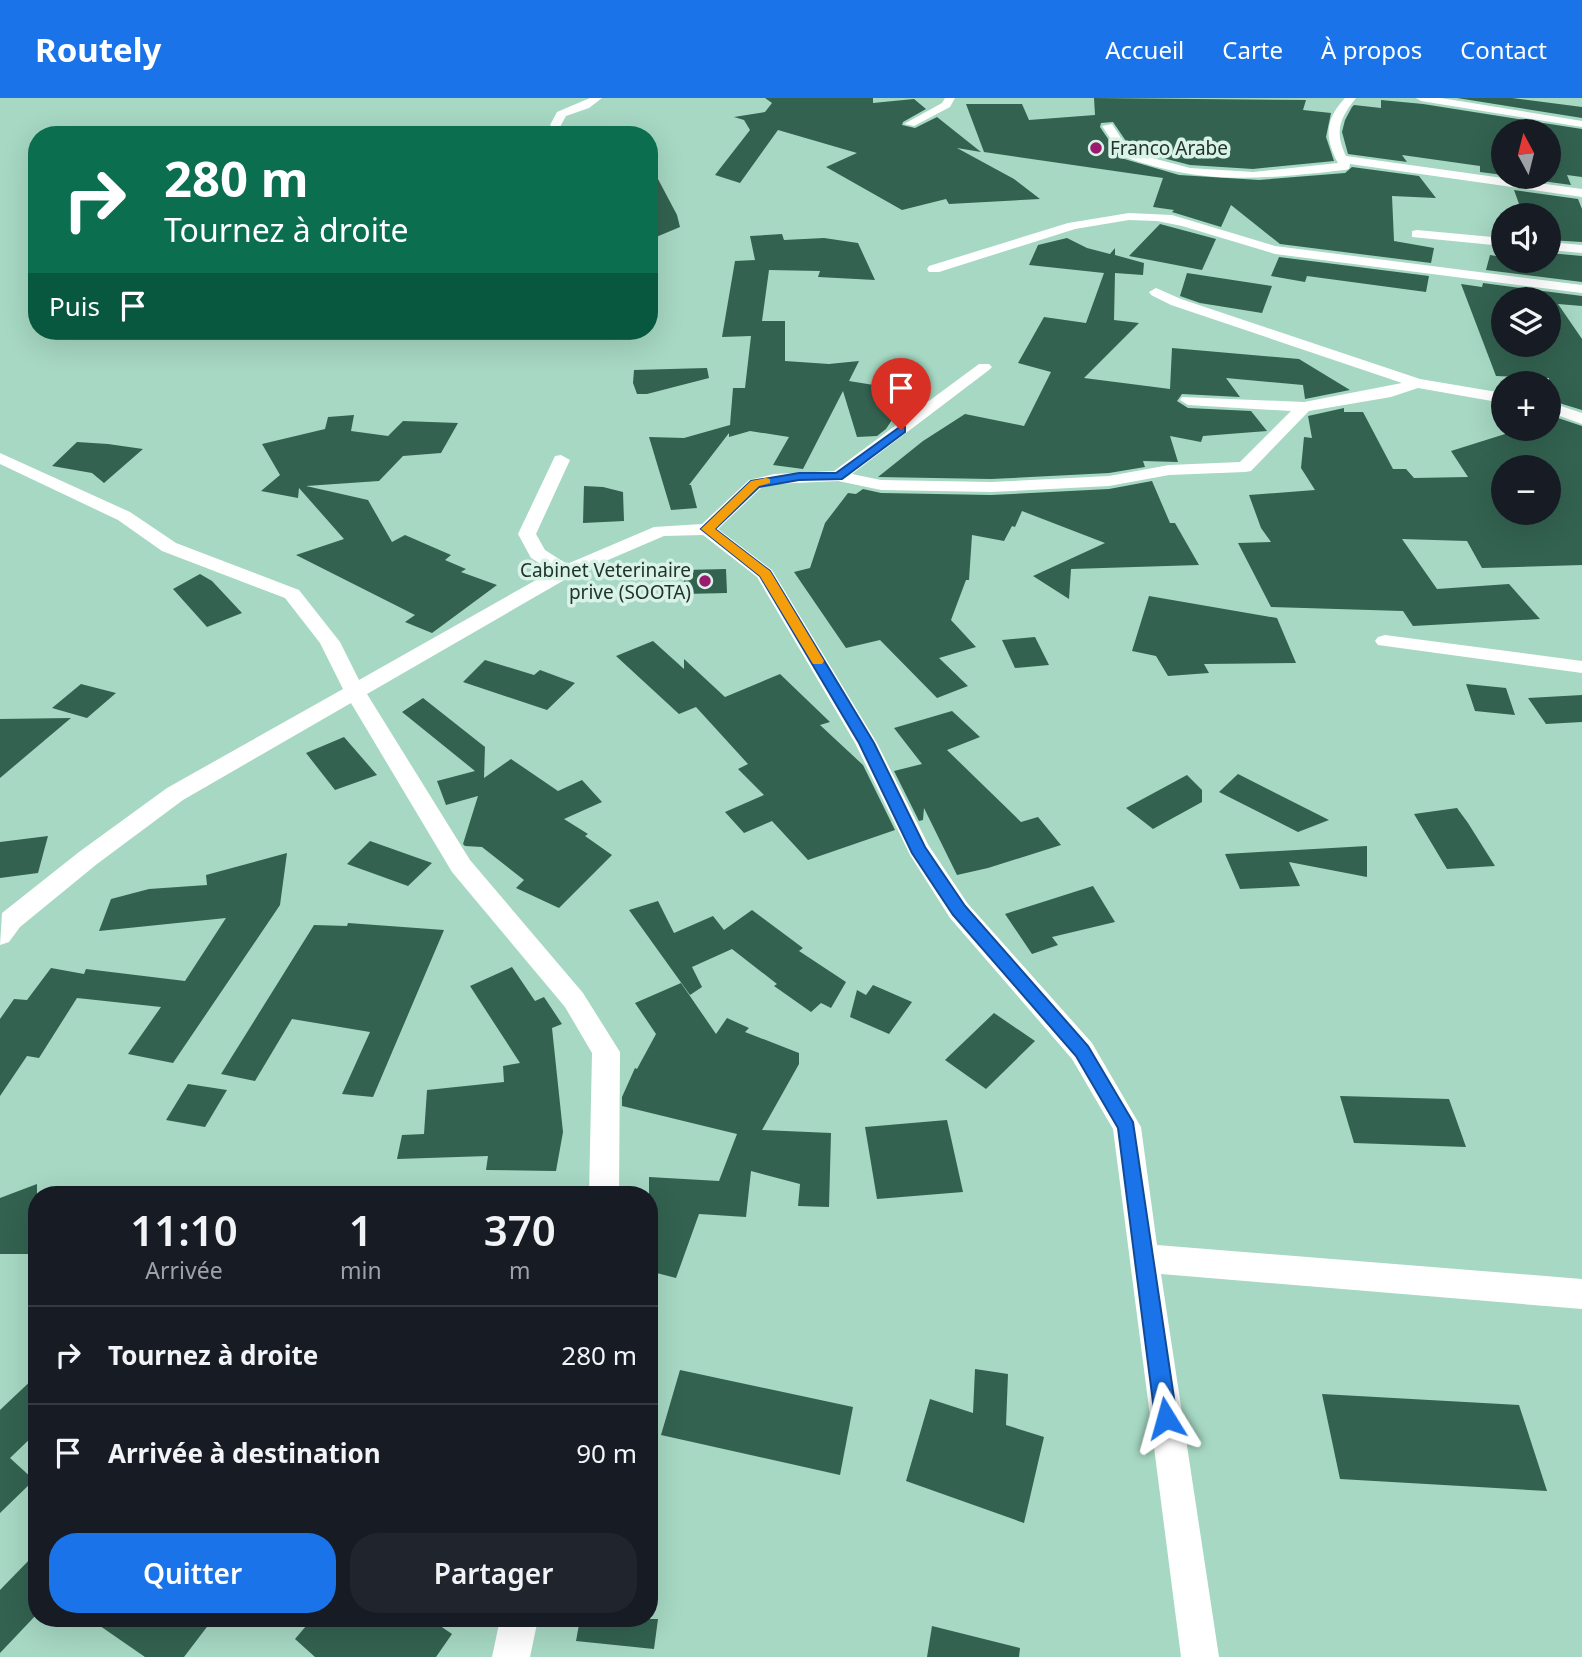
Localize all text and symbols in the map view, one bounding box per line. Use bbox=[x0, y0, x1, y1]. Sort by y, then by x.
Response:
text: Routely bbox=[35, 27, 161, 72]
text: Accueil bbox=[1105, 33, 1184, 66]
text: Carte bbox=[1222, 33, 1283, 66]
text: À propos bbox=[1321, 33, 1422, 66]
text: Contact bbox=[1460, 33, 1547, 66]
north arrow bbox=[1491, 119, 1561, 189]
map controls bbox=[1491, 119, 1561, 525]
place label: Franco Arabe bbox=[1110, 135, 1228, 161]
marker: Franco Arabe bbox=[1088, 140, 1104, 156]
text: 280 m bbox=[164, 145, 309, 211]
icon: right bbox=[49, 154, 140, 245]
button: sound bbox=[1491, 203, 1561, 273]
text: Tournez à droite bbox=[164, 208, 409, 251]
icon: arrive bbox=[114, 287, 152, 325]
button: layers bbox=[1491, 287, 1561, 357]
text: Puis bbox=[49, 288, 100, 324]
pin bbox=[871, 358, 931, 430]
icon: arrive bbox=[882, 369, 920, 407]
button: + bbox=[1491, 371, 1561, 441]
button: − bbox=[1491, 455, 1561, 525]
place label: Cabinet Veterinaire prive (SOOTA) bbox=[520, 557, 691, 605]
marker: Cabinet Veterinaire prive (SOOTA) bbox=[697, 573, 713, 589]
text: 11:10 bbox=[130, 1201, 238, 1258]
text: 1 bbox=[349, 1201, 373, 1258]
text: 370 bbox=[484, 1201, 556, 1258]
text: Arrivée bbox=[145, 1254, 223, 1286]
text: min bbox=[340, 1254, 382, 1286]
text: m bbox=[509, 1254, 531, 1286]
icon: right bbox=[49, 1336, 87, 1374]
text: Tournez à droite bbox=[108, 1337, 318, 1373]
text: 280 m bbox=[561, 1337, 637, 1373]
position arrow bbox=[1129, 1381, 1203, 1455]
icon: arrive bbox=[49, 1434, 87, 1472]
text: Arrivée à destination bbox=[108, 1435, 381, 1471]
text: 90 m bbox=[576, 1435, 637, 1471]
button: Quitter bbox=[49, 1533, 336, 1613]
button: Partager bbox=[350, 1533, 637, 1613]

